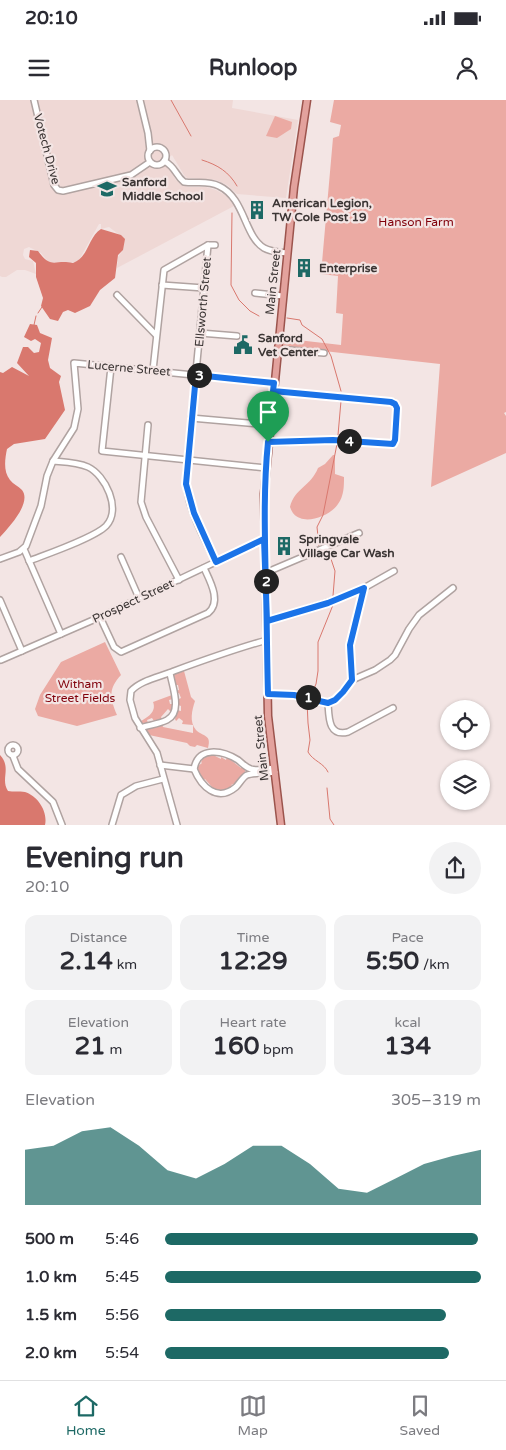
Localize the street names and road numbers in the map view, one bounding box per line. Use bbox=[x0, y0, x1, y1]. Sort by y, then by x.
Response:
street label: Votech Drive bbox=[31, 112, 63, 186]
street label: Main Street bbox=[263, 248, 283, 316]
street label: Ellsworth Street bbox=[192, 256, 214, 347]
street label: Lucerne Street bbox=[87, 357, 172, 379]
street label: Prospect Street bbox=[90, 576, 176, 626]
street label: Main Street bbox=[251, 714, 271, 782]

